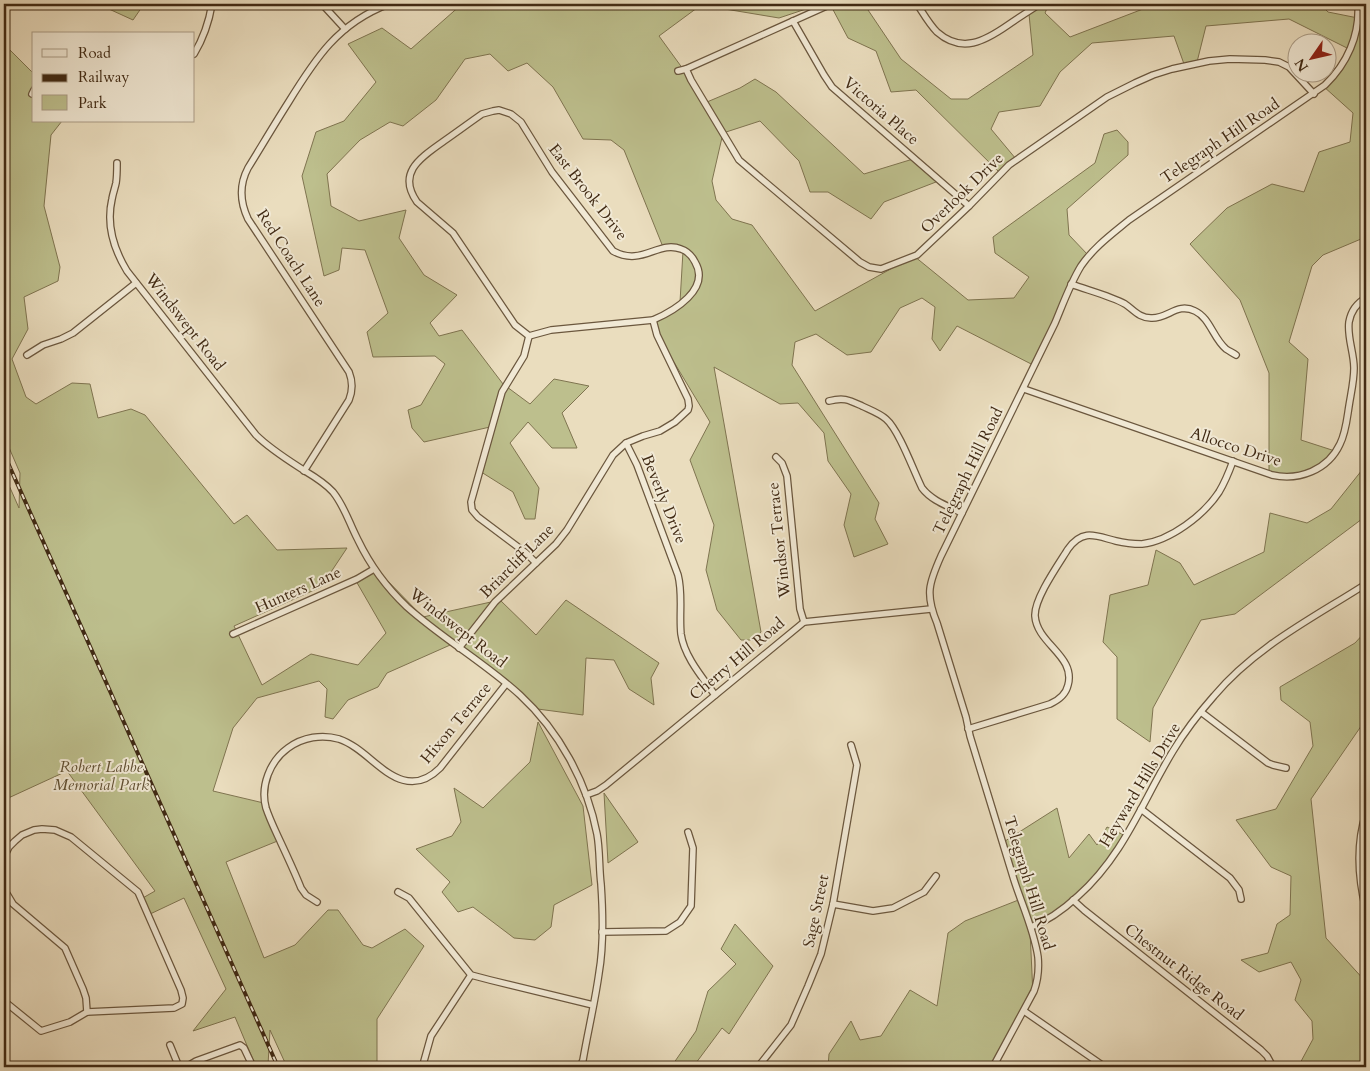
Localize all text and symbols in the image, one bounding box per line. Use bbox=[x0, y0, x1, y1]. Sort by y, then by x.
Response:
legend bbox=[32, 32, 195, 122]
north arrow bbox=[1288, 32, 1338, 82]
text: Road bbox=[78, 43, 111, 63]
text: N bbox=[1290, 55, 1313, 75]
text: Railway bbox=[78, 67, 129, 87]
street label: Victoria Place bbox=[838, 72, 924, 150]
text: Park bbox=[78, 93, 107, 113]
street label: Telegraph Hill Road bbox=[1156, 93, 1284, 189]
street label: East Brook Drive bbox=[543, 139, 633, 245]
street label: Overlook Drive bbox=[916, 148, 1008, 238]
street label: Red Coach Lane bbox=[251, 205, 331, 311]
street label: Windswept Road bbox=[139, 268, 230, 376]
street label: Telegraph Hill Road bbox=[928, 403, 1009, 538]
street label: Allocco Drive bbox=[1188, 422, 1284, 472]
street label: Beverly Drive bbox=[636, 451, 692, 547]
street label: Windsor Terrace bbox=[762, 481, 796, 600]
street label: Briarcliff Lane bbox=[475, 519, 559, 603]
street label: Hunters Lane bbox=[251, 561, 345, 619]
street label: Windswept Road bbox=[404, 582, 512, 673]
street label: Cherry Hill Road bbox=[685, 612, 790, 705]
street label: Hixon Terrace bbox=[415, 678, 497, 768]
street label: Heyward Hills Drive bbox=[1094, 719, 1186, 851]
park label: Robert Labbe Memorial Park bbox=[53, 756, 149, 796]
street label: Telegraph Hill Road bbox=[998, 813, 1060, 953]
street label: Sage Street bbox=[798, 873, 834, 949]
street label: Chestnut Ridge Road bbox=[1120, 918, 1249, 1026]

